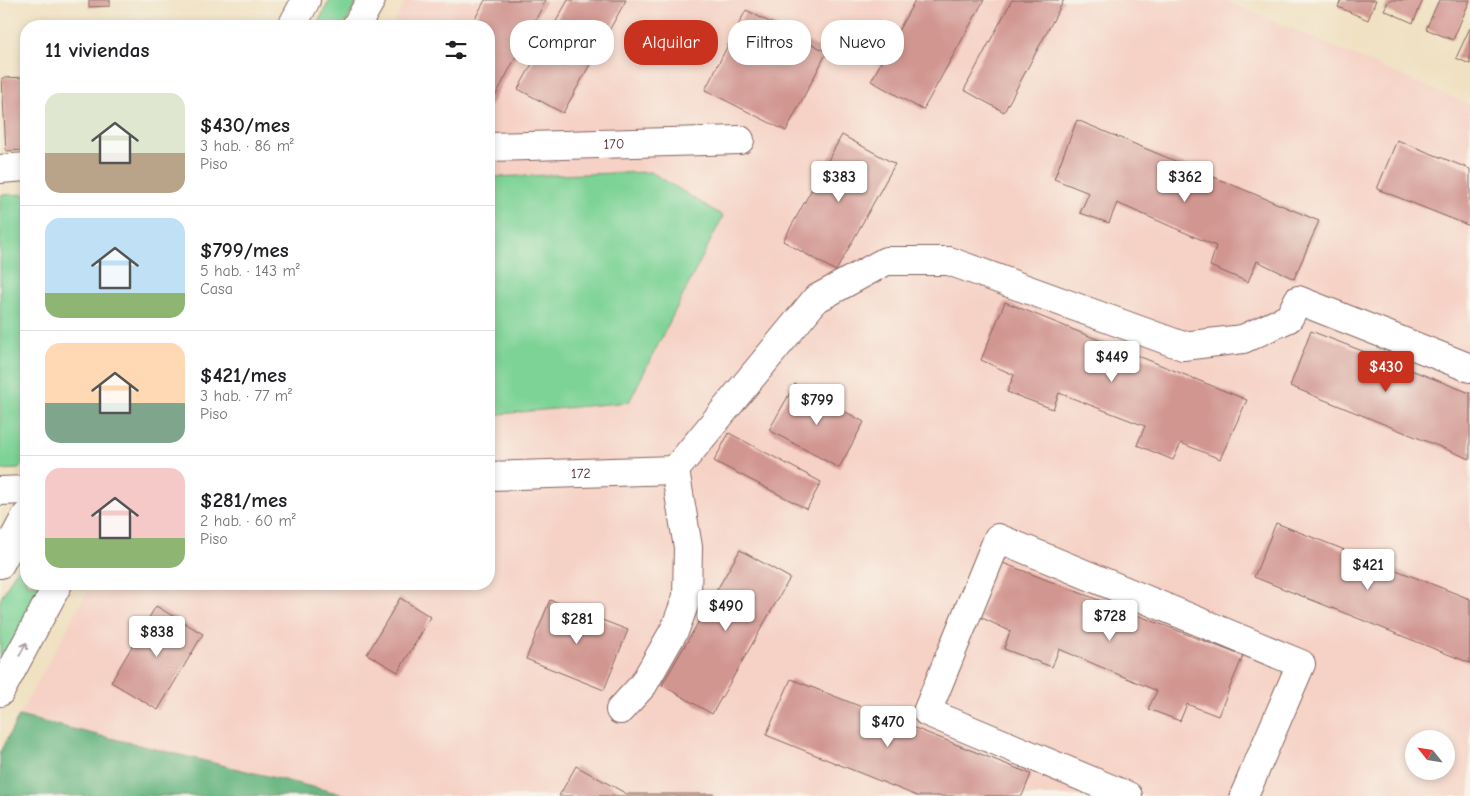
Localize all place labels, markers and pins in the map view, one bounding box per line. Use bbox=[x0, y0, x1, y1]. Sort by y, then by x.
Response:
pin: $383 bbox=[809, 160, 869, 203]
pin: $362 bbox=[1155, 160, 1215, 203]
pin: $449 bbox=[1082, 340, 1142, 383]
pin: $430 bbox=[1356, 350, 1416, 393]
pin: $799 bbox=[787, 384, 847, 426]
pin: $421 bbox=[1338, 548, 1398, 591]
pin: $490 bbox=[696, 590, 756, 632]
pin: $728 bbox=[1080, 600, 1140, 642]
pin: $281 bbox=[547, 602, 607, 645]
pin: $838 bbox=[127, 616, 187, 658]
pin: $470 bbox=[858, 706, 918, 748]

